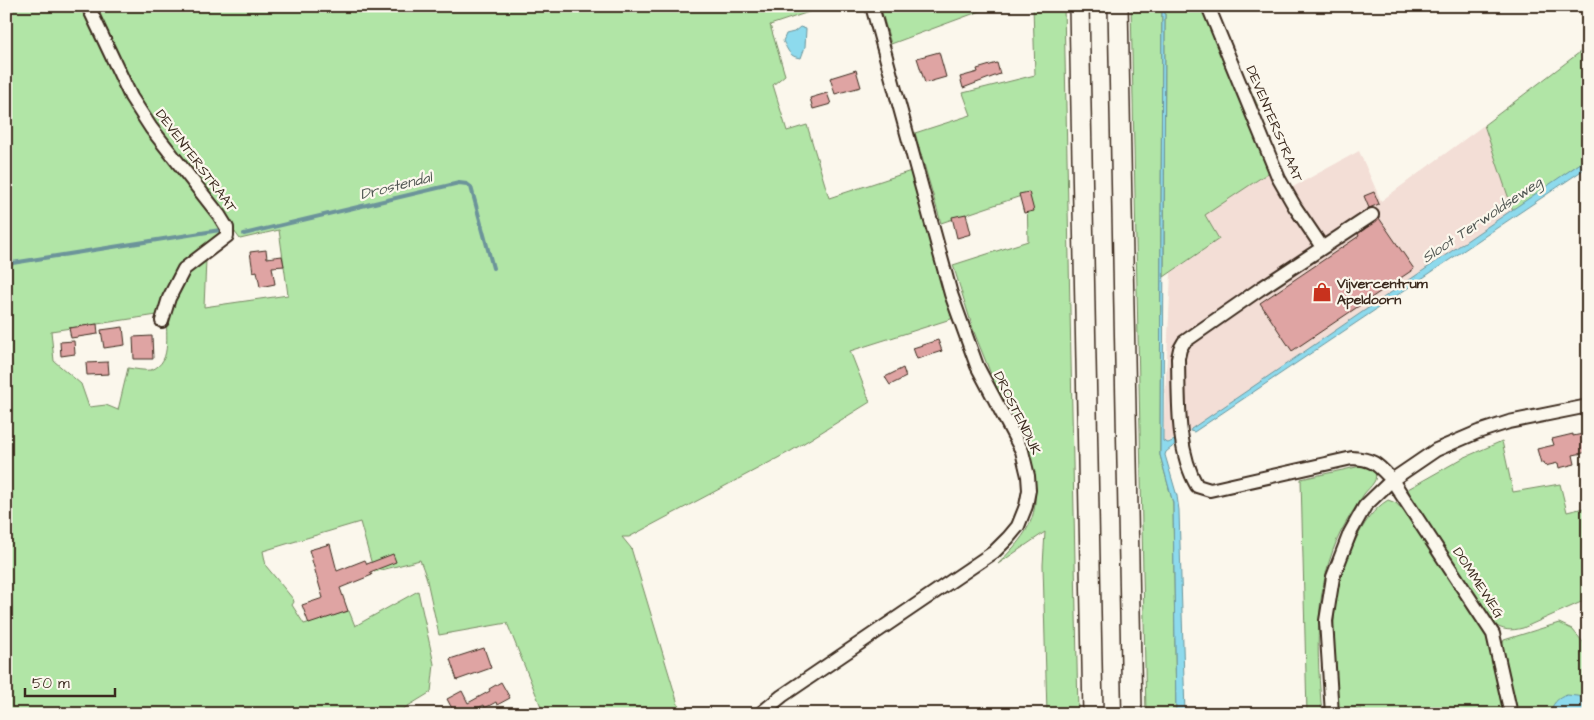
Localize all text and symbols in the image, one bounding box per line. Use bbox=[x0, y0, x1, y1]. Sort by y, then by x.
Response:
street label: DEVENTERSTRAAT bbox=[1240, 63, 1308, 185]
street label: DEVENTERSTRAAT bbox=[151, 105, 242, 217]
water label: Drostendal bbox=[358, 167, 436, 205]
water label: Sloot Terwoldseweg bbox=[1418, 171, 1548, 269]
place label: Vijvercentrum Apeldoorn bbox=[1336, 274, 1429, 310]
shop icon: Vijvercentrum Apeldoorn bbox=[1311, 281, 1333, 303]
street label: DROSTENDIJK bbox=[988, 368, 1046, 458]
street label: DOMMEWEG bbox=[1448, 544, 1509, 623]
scale bar bbox=[25, 665, 115, 697]
text: 50 m bbox=[32, 673, 70, 694]

